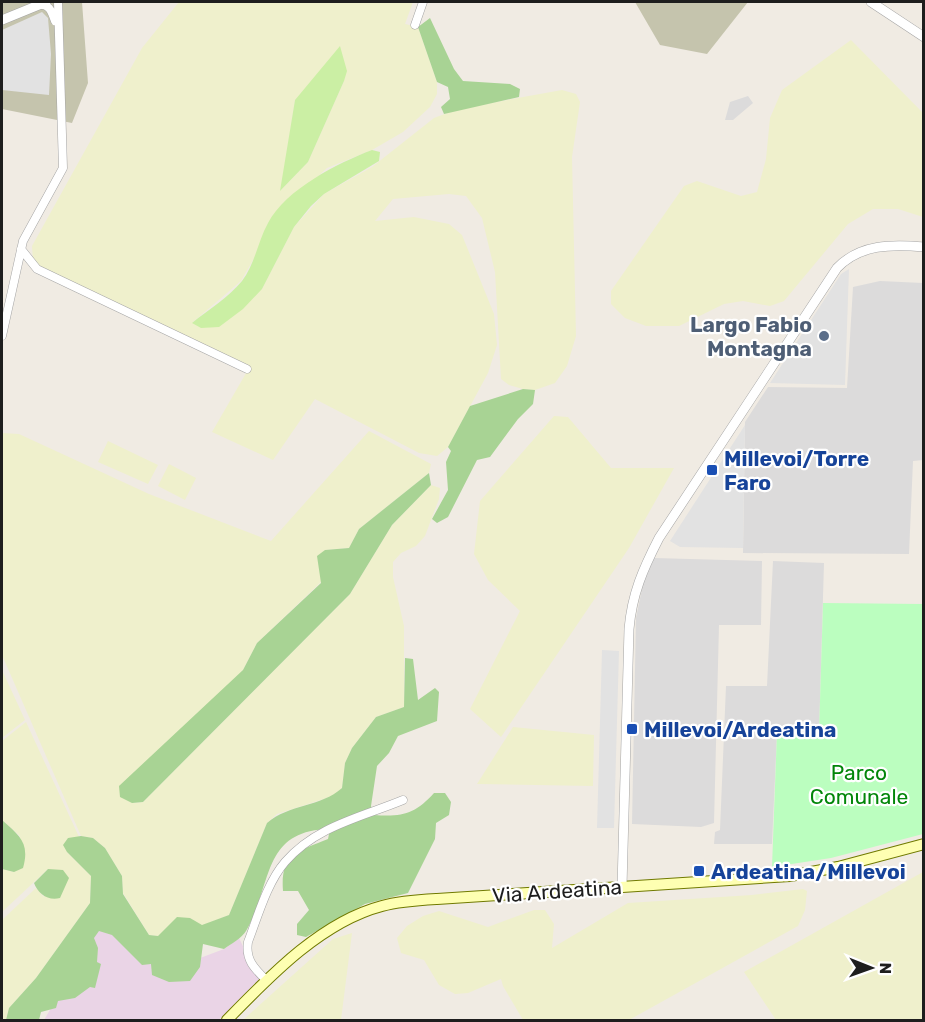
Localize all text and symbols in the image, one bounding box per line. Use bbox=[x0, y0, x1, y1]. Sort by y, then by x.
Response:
place label: Largo Fabio Montagna bbox=[690, 312, 812, 361]
marker: Largo Fabio Montagna bbox=[817, 329, 831, 343]
place label: Millevoi/Torre Faro bbox=[724, 446, 869, 495]
marker: Millevoi/Torre Faro bbox=[705, 463, 719, 477]
place label: Millevoi/Ardeatina bbox=[644, 717, 836, 742]
marker: Millevoi/Ardeatina bbox=[625, 722, 639, 736]
park label: Parco Comunale bbox=[810, 760, 908, 809]
place label: Ardeatina/Millevoi bbox=[711, 859, 906, 884]
marker: Ardeatina/Millevoi bbox=[692, 864, 706, 878]
street label: Via Ardeatina bbox=[491, 874, 623, 908]
north arrow bbox=[841, 938, 901, 998]
text: N bbox=[876, 962, 895, 974]

